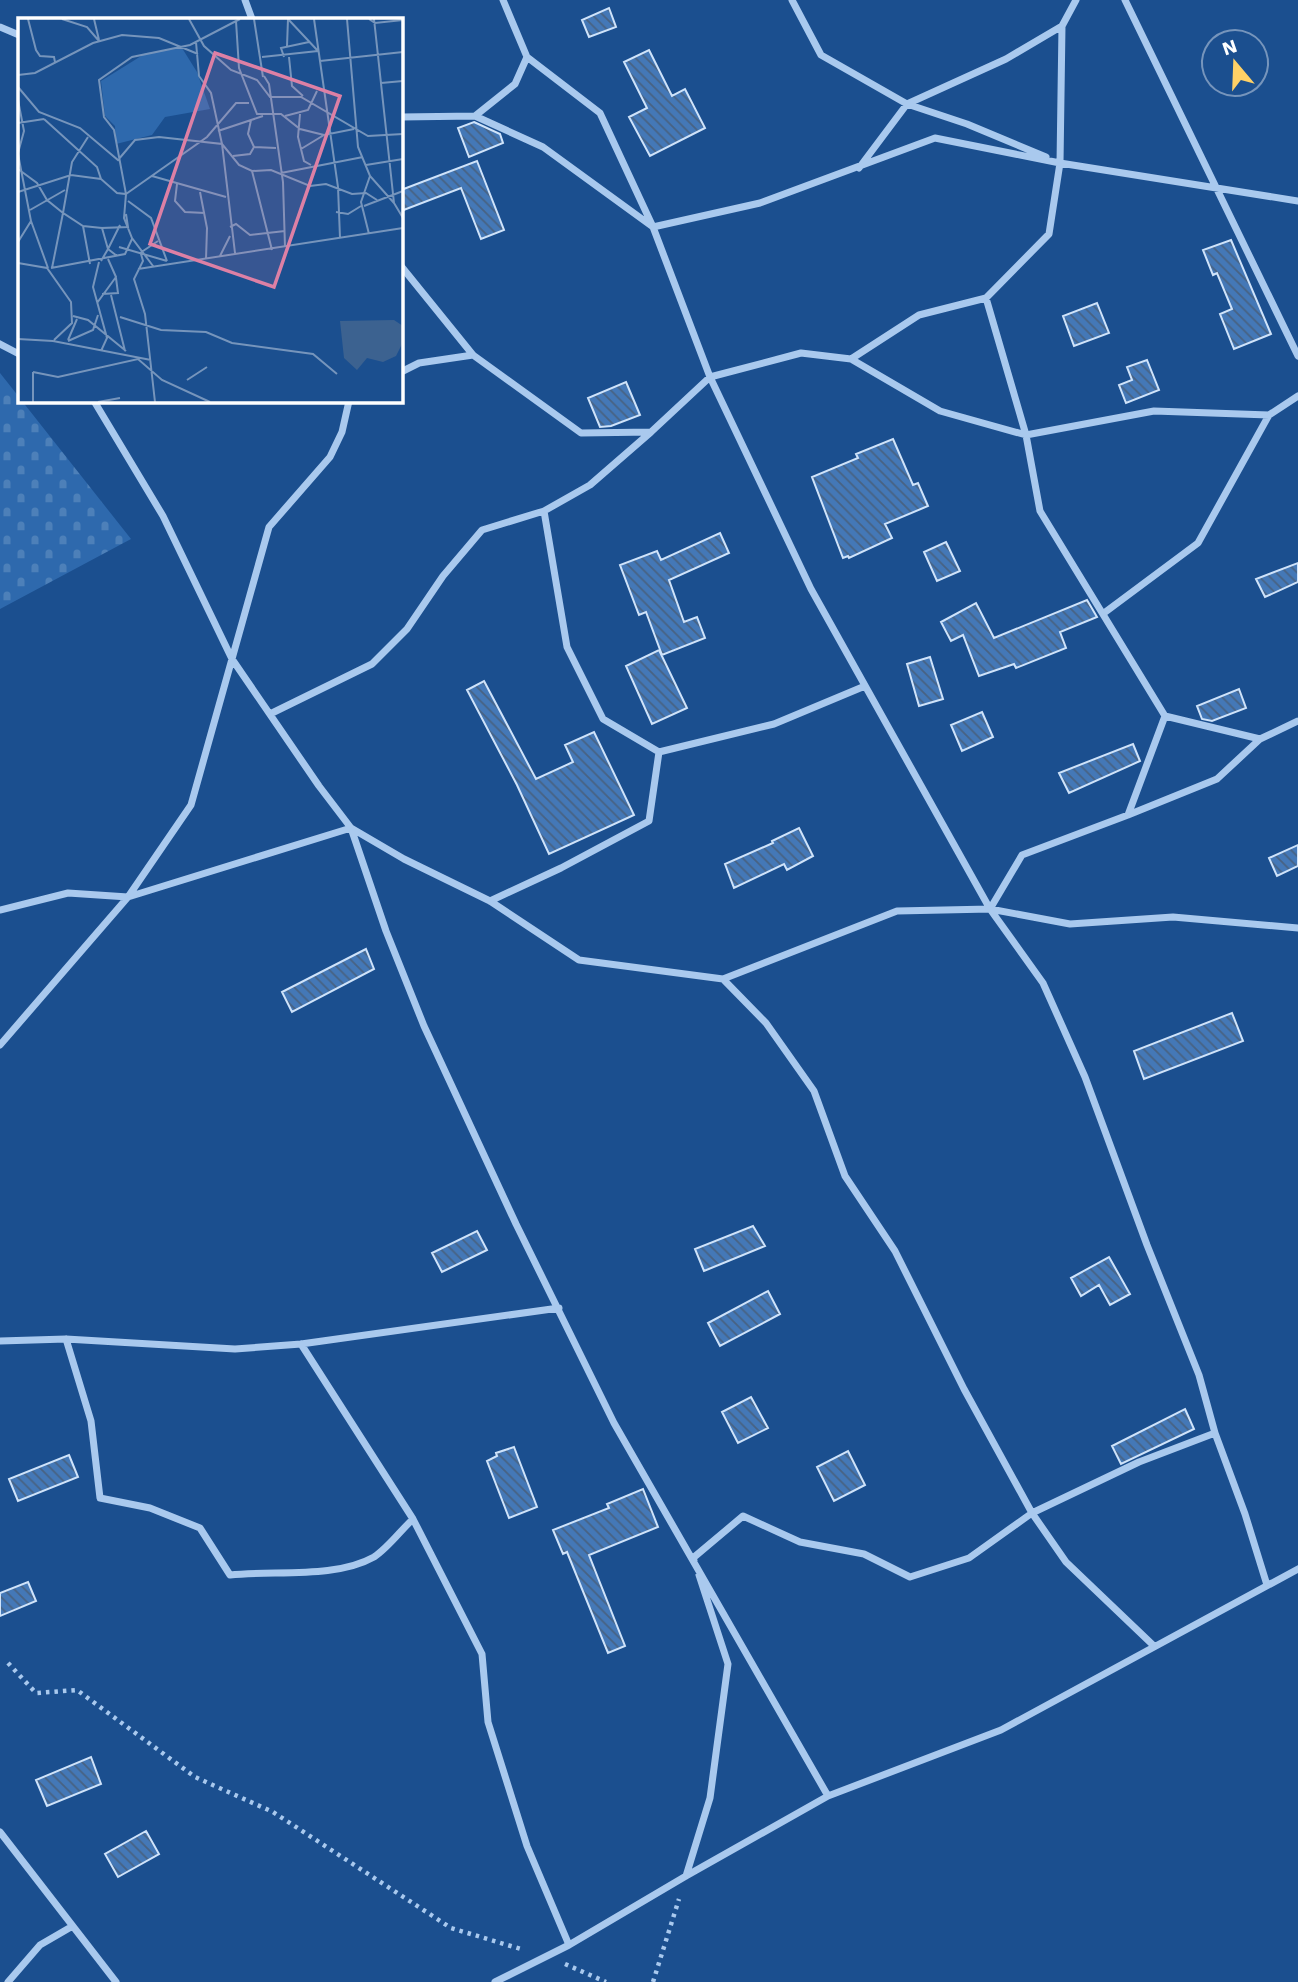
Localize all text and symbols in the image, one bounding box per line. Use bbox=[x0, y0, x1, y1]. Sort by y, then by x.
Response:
inset map bbox=[18, 18, 402, 402]
north arrow bbox=[1200, 28, 1270, 98]
text: N bbox=[1219, 34, 1240, 61]

